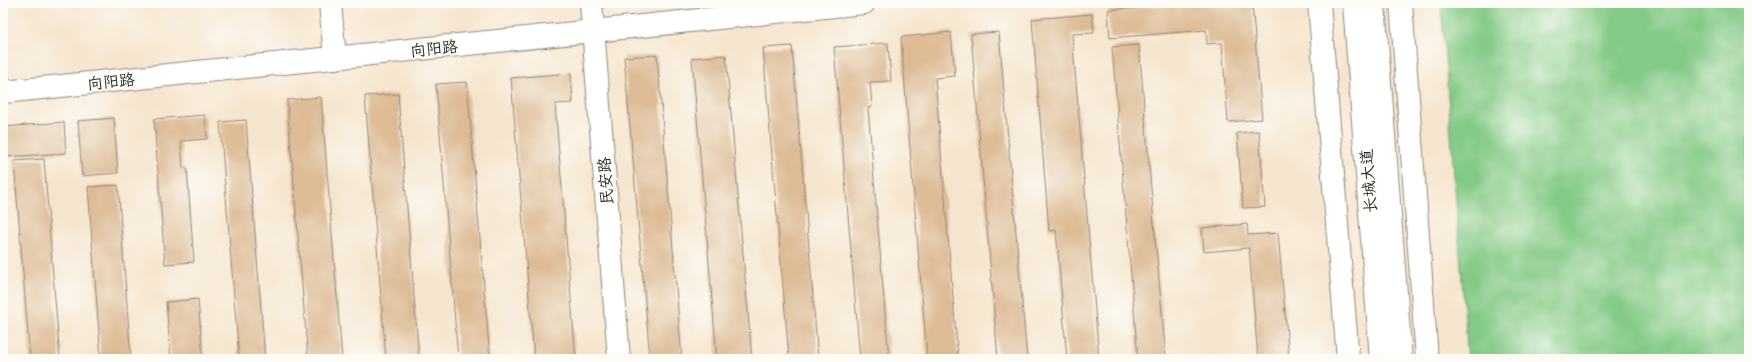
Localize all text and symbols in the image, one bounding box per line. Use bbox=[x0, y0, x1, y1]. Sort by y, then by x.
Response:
street label: 向阳路 bbox=[409, 37, 459, 62]
street label: 向阳路 bbox=[86, 70, 136, 95]
street label: 长城大道 bbox=[1357, 148, 1382, 214]
street label: 民安路 bbox=[594, 156, 619, 206]

